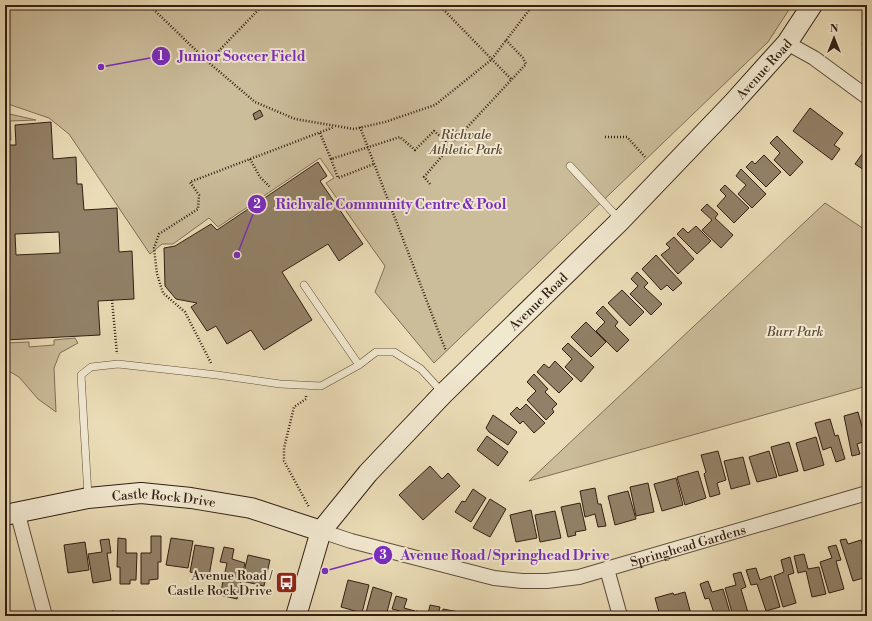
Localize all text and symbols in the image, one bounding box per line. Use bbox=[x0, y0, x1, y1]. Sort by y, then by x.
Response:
north arrow bbox=[814, 18, 854, 58]
text: N bbox=[830, 22, 839, 36]
street label: Avenue Road bbox=[733, 36, 796, 104]
callout: Junior Soccer Field bbox=[151, 43, 314, 69]
text: Junior Soccer Field bbox=[176, 48, 306, 66]
text: 1 bbox=[158, 49, 164, 64]
park label: Richvale Athletic Park bbox=[428, 127, 503, 158]
callout: Richvale Community Centre & Pool bbox=[247, 191, 514, 217]
text: Richvale Community Centre & Pool bbox=[276, 196, 507, 214]
text: 2 bbox=[253, 197, 261, 212]
street label: Avenue Road bbox=[505, 269, 572, 335]
park label: Burr Park bbox=[766, 324, 823, 340]
street label: Castle Rock Drive bbox=[111, 486, 217, 511]
street label: Springhead Gardens bbox=[628, 522, 748, 571]
callout: Avenue Road / Springhead Drive bbox=[373, 542, 618, 568]
text: Avenue Road / Springhead Drive bbox=[399, 547, 610, 565]
text: 3 bbox=[379, 548, 387, 563]
place label: Avenue Road / Castle Rock Drive bbox=[168, 568, 274, 599]
bus stop icon: Avenue Road / Castle Rock Drive bbox=[274, 569, 300, 595]

